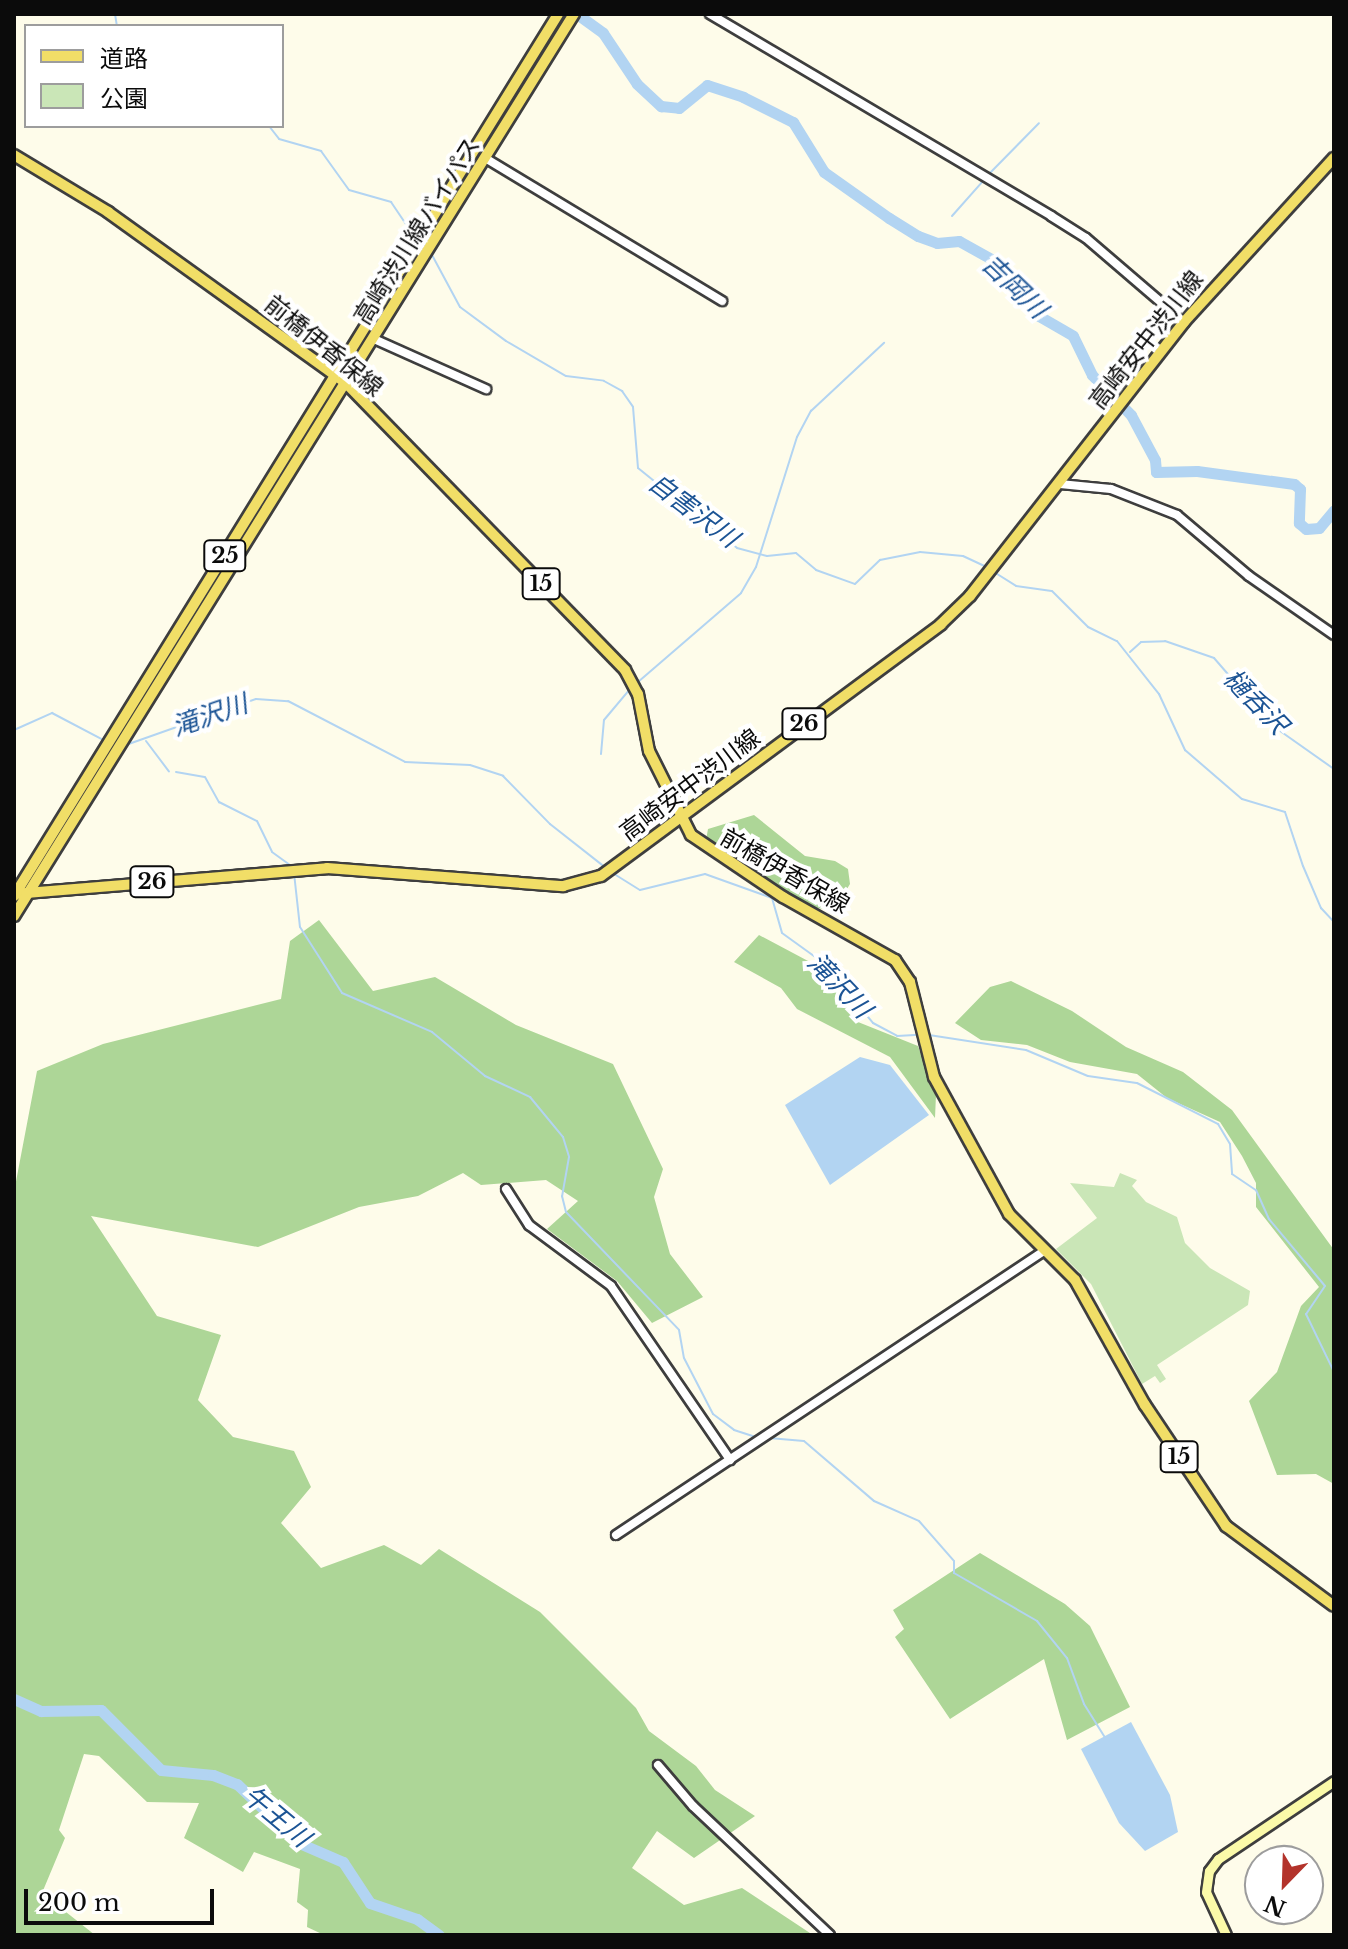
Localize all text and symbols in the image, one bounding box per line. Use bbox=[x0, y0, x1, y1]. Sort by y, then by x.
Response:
legend bbox=[24, 24, 284, 128]
text: 道路 bbox=[100, 44, 148, 73]
text: 公園 bbox=[100, 84, 148, 113]
street label: 高崎渋川線バイパス bbox=[348, 132, 486, 330]
water label: 吉岡川 bbox=[975, 249, 1053, 325]
street label: 高崎安中渋川線 bbox=[1083, 265, 1209, 415]
street label: 前橋伊香保線 bbox=[259, 289, 389, 403]
water label: 自害沢川 bbox=[642, 467, 744, 555]
road number: 25 bbox=[203, 538, 247, 574]
road number: 15 bbox=[521, 566, 561, 602]
water label: 樋呑沢 bbox=[1217, 663, 1293, 741]
water label: 滝沢川 bbox=[168, 689, 252, 743]
road number: 26 bbox=[780, 706, 828, 742]
street label: 高崎安中渋川線 bbox=[614, 723, 766, 847]
street label: 前橋伊香保線 bbox=[715, 823, 855, 919]
road number: 26 bbox=[128, 864, 176, 900]
water label: 滝沢川 bbox=[801, 947, 877, 1025]
road number: 15 bbox=[1159, 1439, 1199, 1475]
water label: 午王川 bbox=[236, 1780, 316, 1854]
north arrow bbox=[1244, 1845, 1324, 1925]
scale bar bbox=[28, 1873, 218, 1923]
text: 200 m bbox=[38, 1888, 120, 1917]
text: N bbox=[1260, 1889, 1290, 1922]

